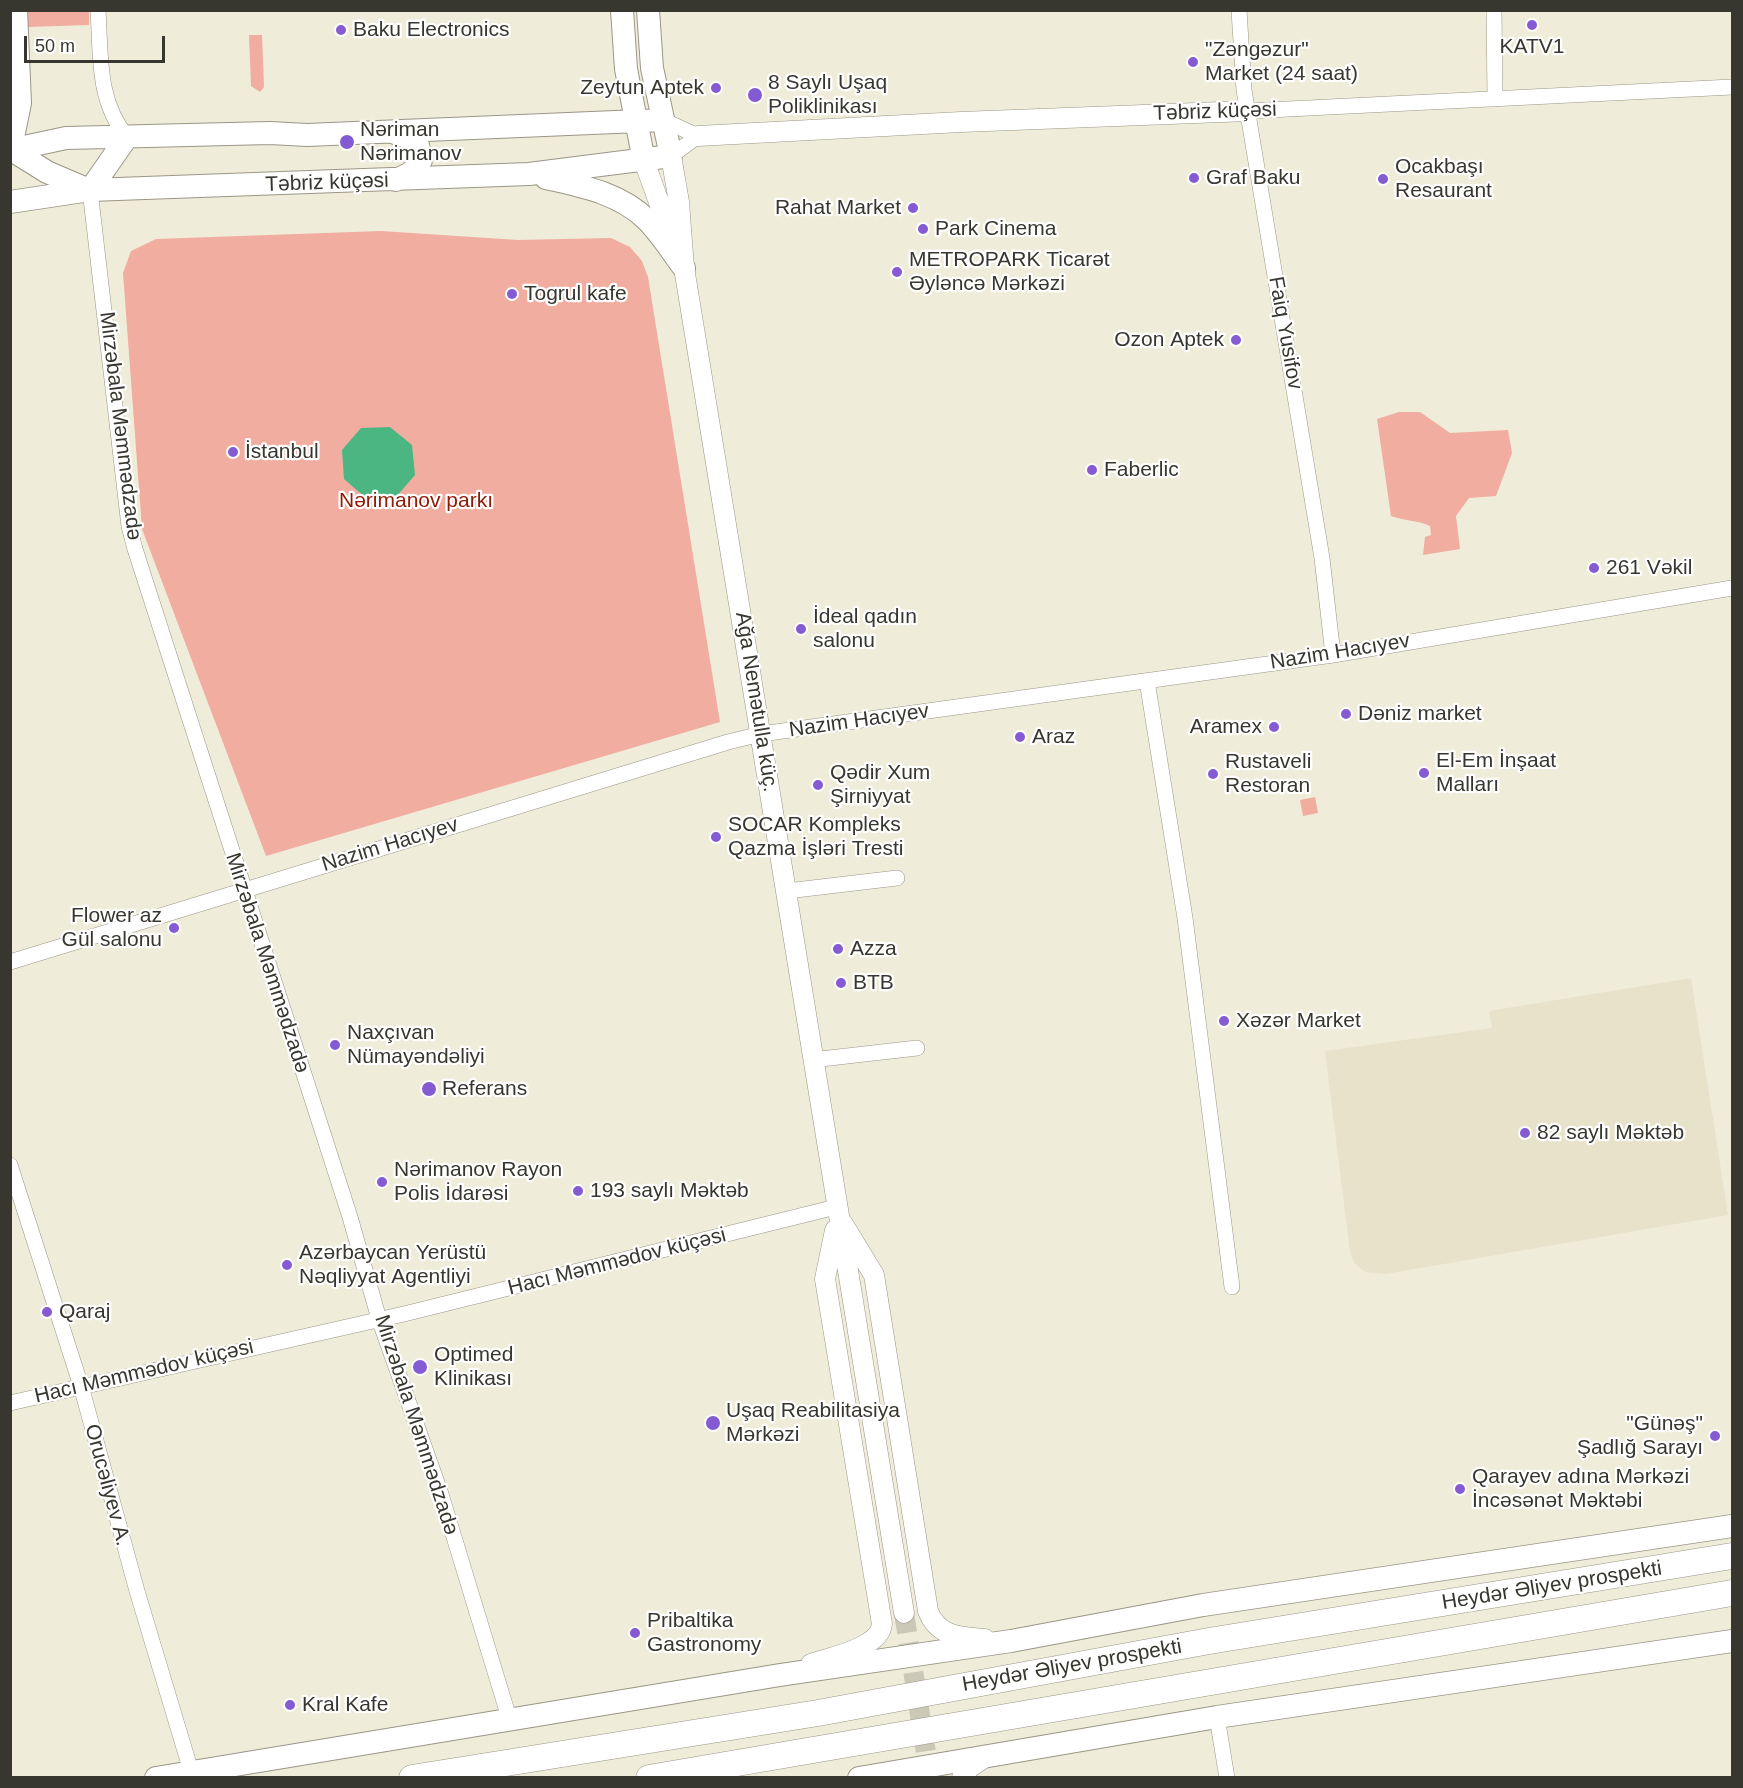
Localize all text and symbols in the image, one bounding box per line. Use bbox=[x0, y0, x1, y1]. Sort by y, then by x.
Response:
place label: Baku Electronics bbox=[353, 17, 509, 43]
marker: KATV1 bbox=[1525, 18, 1539, 32]
marker: Baku Electronics bbox=[334, 23, 348, 37]
scale bar bbox=[27, 24, 168, 62]
place label: KATV1 bbox=[1500, 34, 1564, 60]
text: 50 m bbox=[35, 36, 75, 56]
place label: "Zəngəzur" Market (24 saat) bbox=[1205, 37, 1358, 87]
marker: "Zəngəzur" Market (24 saat) bbox=[1186, 55, 1200, 69]
place label: 8 Saylı Uşaq Poliklinikası bbox=[768, 70, 887, 120]
place label: Zeytun Aptek bbox=[580, 75, 704, 101]
marker: Zeytun Aptek bbox=[709, 81, 723, 95]
marker: 8 Saylı Uşaq Poliklinikası bbox=[746, 86, 764, 104]
street label: Təbriz küçəsi bbox=[1153, 97, 1277, 127]
place label: Nəriman Nərimanov bbox=[360, 117, 462, 167]
marker: Nəriman Nərimanov bbox=[338, 133, 356, 151]
place label: Ocakbaşı Resaurant bbox=[1395, 154, 1492, 204]
place label: Graf Baku bbox=[1206, 165, 1301, 191]
street label: Təbriz küçəsi bbox=[265, 168, 389, 198]
marker: Graf Baku bbox=[1187, 171, 1201, 185]
marker: Ocakbaşı Resaurant bbox=[1376, 172, 1390, 186]
place label: Rahat Market bbox=[775, 195, 901, 221]
marker: Rahat Market bbox=[906, 201, 920, 215]
place label: Park Cinema bbox=[935, 216, 1056, 242]
marker: Park Cinema bbox=[916, 222, 930, 236]
place label: METROPARK Ticarət Əyləncə Mərkəzi bbox=[909, 247, 1110, 297]
marker: METROPARK Ticarət Əyləncə Mərkəzi bbox=[890, 265, 904, 279]
street label: Faiq Yusifov bbox=[1263, 274, 1307, 392]
place label: Togrul kafe bbox=[524, 281, 627, 307]
marker: Togrul kafe bbox=[505, 287, 519, 301]
street label: Mirzəbala Məmmədzadə bbox=[93, 310, 147, 542]
place label: Ozon Aptek bbox=[1114, 327, 1224, 353]
marker: Ozon Aptek bbox=[1229, 333, 1243, 347]
place label: İstanbul bbox=[245, 439, 319, 465]
marker: İstanbul bbox=[226, 445, 240, 459]
place label: Faberlic bbox=[1104, 457, 1179, 483]
marker: Faberlic bbox=[1085, 463, 1099, 477]
park label: Nərimanov parkı bbox=[339, 488, 493, 514]
place label: 261 Vəkil bbox=[1606, 555, 1692, 581]
marker: 261 Vəkil bbox=[1587, 561, 1601, 575]
place label: İdeal qadın salonu bbox=[813, 604, 917, 654]
street label: Ağa Nemətulla küç. bbox=[729, 610, 783, 794]
marker: İdeal qadın salonu bbox=[794, 622, 808, 636]
street label: Nazim Hacıyev bbox=[1268, 629, 1412, 675]
street label: Nazim Hacıyev bbox=[787, 699, 931, 743]
place label: Dəniz market bbox=[1358, 701, 1482, 727]
marker: Dəniz market bbox=[1339, 707, 1353, 721]
place label: Aramex bbox=[1190, 714, 1262, 740]
marker: Aramex bbox=[1267, 720, 1281, 734]
place label: Araz bbox=[1032, 724, 1075, 750]
marker: Araz bbox=[1013, 730, 1027, 744]
place label: El-Em İnşaat Malları bbox=[1436, 748, 1556, 798]
place label: Rustaveli Restoran bbox=[1225, 749, 1311, 799]
place label: Qədir Xum Şirniyyat bbox=[830, 760, 930, 810]
marker: El-Em İnşaat Malları bbox=[1417, 766, 1431, 780]
marker: Rustaveli Restoran bbox=[1206, 767, 1220, 781]
marker: Qədir Xum Şirniyyat bbox=[811, 778, 825, 792]
street label: Nazim Hacıyev bbox=[319, 812, 461, 878]
place label: SOCAR Kompleks Qazma İşləri Tresti bbox=[728, 812, 903, 862]
marker: SOCAR Kompleks Qazma İşləri Tresti bbox=[709, 830, 723, 844]
street label: Mirzəbala Məmmədzadə bbox=[219, 850, 315, 1076]
place label: Flower az Gül salonu bbox=[62, 903, 162, 953]
marker: Flower az Gül salonu bbox=[167, 921, 181, 935]
place label: Azza bbox=[850, 936, 897, 962]
marker: Azza bbox=[831, 942, 845, 956]
place label: BTB bbox=[853, 970, 894, 996]
marker: BTB bbox=[834, 976, 848, 990]
place label: Xəzər Market bbox=[1236, 1008, 1361, 1034]
marker: Xəzər Market bbox=[1217, 1014, 1231, 1028]
place label: Naxçıvan Nümayəndəliyi bbox=[347, 1020, 485, 1070]
marker: Naxçıvan Nümayəndəliyi bbox=[328, 1038, 342, 1052]
place label: Referans bbox=[442, 1076, 527, 1102]
marker: Referans bbox=[420, 1080, 438, 1098]
place label: 82 saylı Məktəb bbox=[1537, 1120, 1684, 1146]
marker: 82 saylı Məktəb bbox=[1518, 1126, 1532, 1140]
place label: Nərimanov Rayon Polis İdarəsi bbox=[394, 1157, 562, 1207]
marker: Nərimanov Rayon Polis İdarəsi bbox=[375, 1175, 389, 1189]
place label: 193 saylı Məktəb bbox=[590, 1178, 749, 1204]
marker: 193 saylı Məktəb bbox=[571, 1184, 585, 1198]
street label: Hacı Məmmədov küçəsi bbox=[505, 1223, 729, 1301]
place label: Azərbaycan Yerüstü Nəqliyyat Agentliyi bbox=[299, 1240, 486, 1290]
marker: Azərbaycan Yerüstü Nəqliyyat Agentliyi bbox=[280, 1258, 294, 1272]
place label: Qaraj bbox=[59, 1299, 110, 1325]
marker: Qaraj bbox=[40, 1305, 54, 1319]
street label: Mirzəbala Məmmədzadə bbox=[368, 1312, 464, 1538]
street label: Hacı Məmmədov küçəsi bbox=[32, 1335, 256, 1409]
place label: Optimed Klinikası bbox=[434, 1342, 513, 1392]
marker: Optimed Klinikası bbox=[411, 1358, 429, 1376]
place label: Uşaq Reabilitasiya Mərkəzi bbox=[726, 1398, 900, 1448]
place label: "Günəş" Şadlığ Sarayı bbox=[1577, 1411, 1703, 1461]
marker: Uşaq Reabilitasiya Mərkəzi bbox=[704, 1414, 722, 1432]
street label: Orucəliyev A. bbox=[79, 1421, 135, 1549]
marker: "Günəş" Şadlığ Sarayı bbox=[1708, 1429, 1722, 1443]
place label: Qarayev adına Mərkəzi İncəsənət Məktəbi bbox=[1472, 1464, 1689, 1514]
marker: Qarayev adına Mərkəzi İncəsənət Məktəbi bbox=[1453, 1482, 1467, 1496]
street label: Heydər Əliyev prospekti bbox=[1440, 1556, 1664, 1616]
place label: Pribaltika Gastronomy bbox=[647, 1608, 761, 1658]
marker: Pribaltika Gastronomy bbox=[628, 1626, 642, 1640]
street label: Heydər Əliyev prospekti bbox=[960, 1634, 1184, 1698]
place label: Kral Kafe bbox=[302, 1692, 388, 1718]
marker: Kral Kafe bbox=[283, 1698, 297, 1712]

